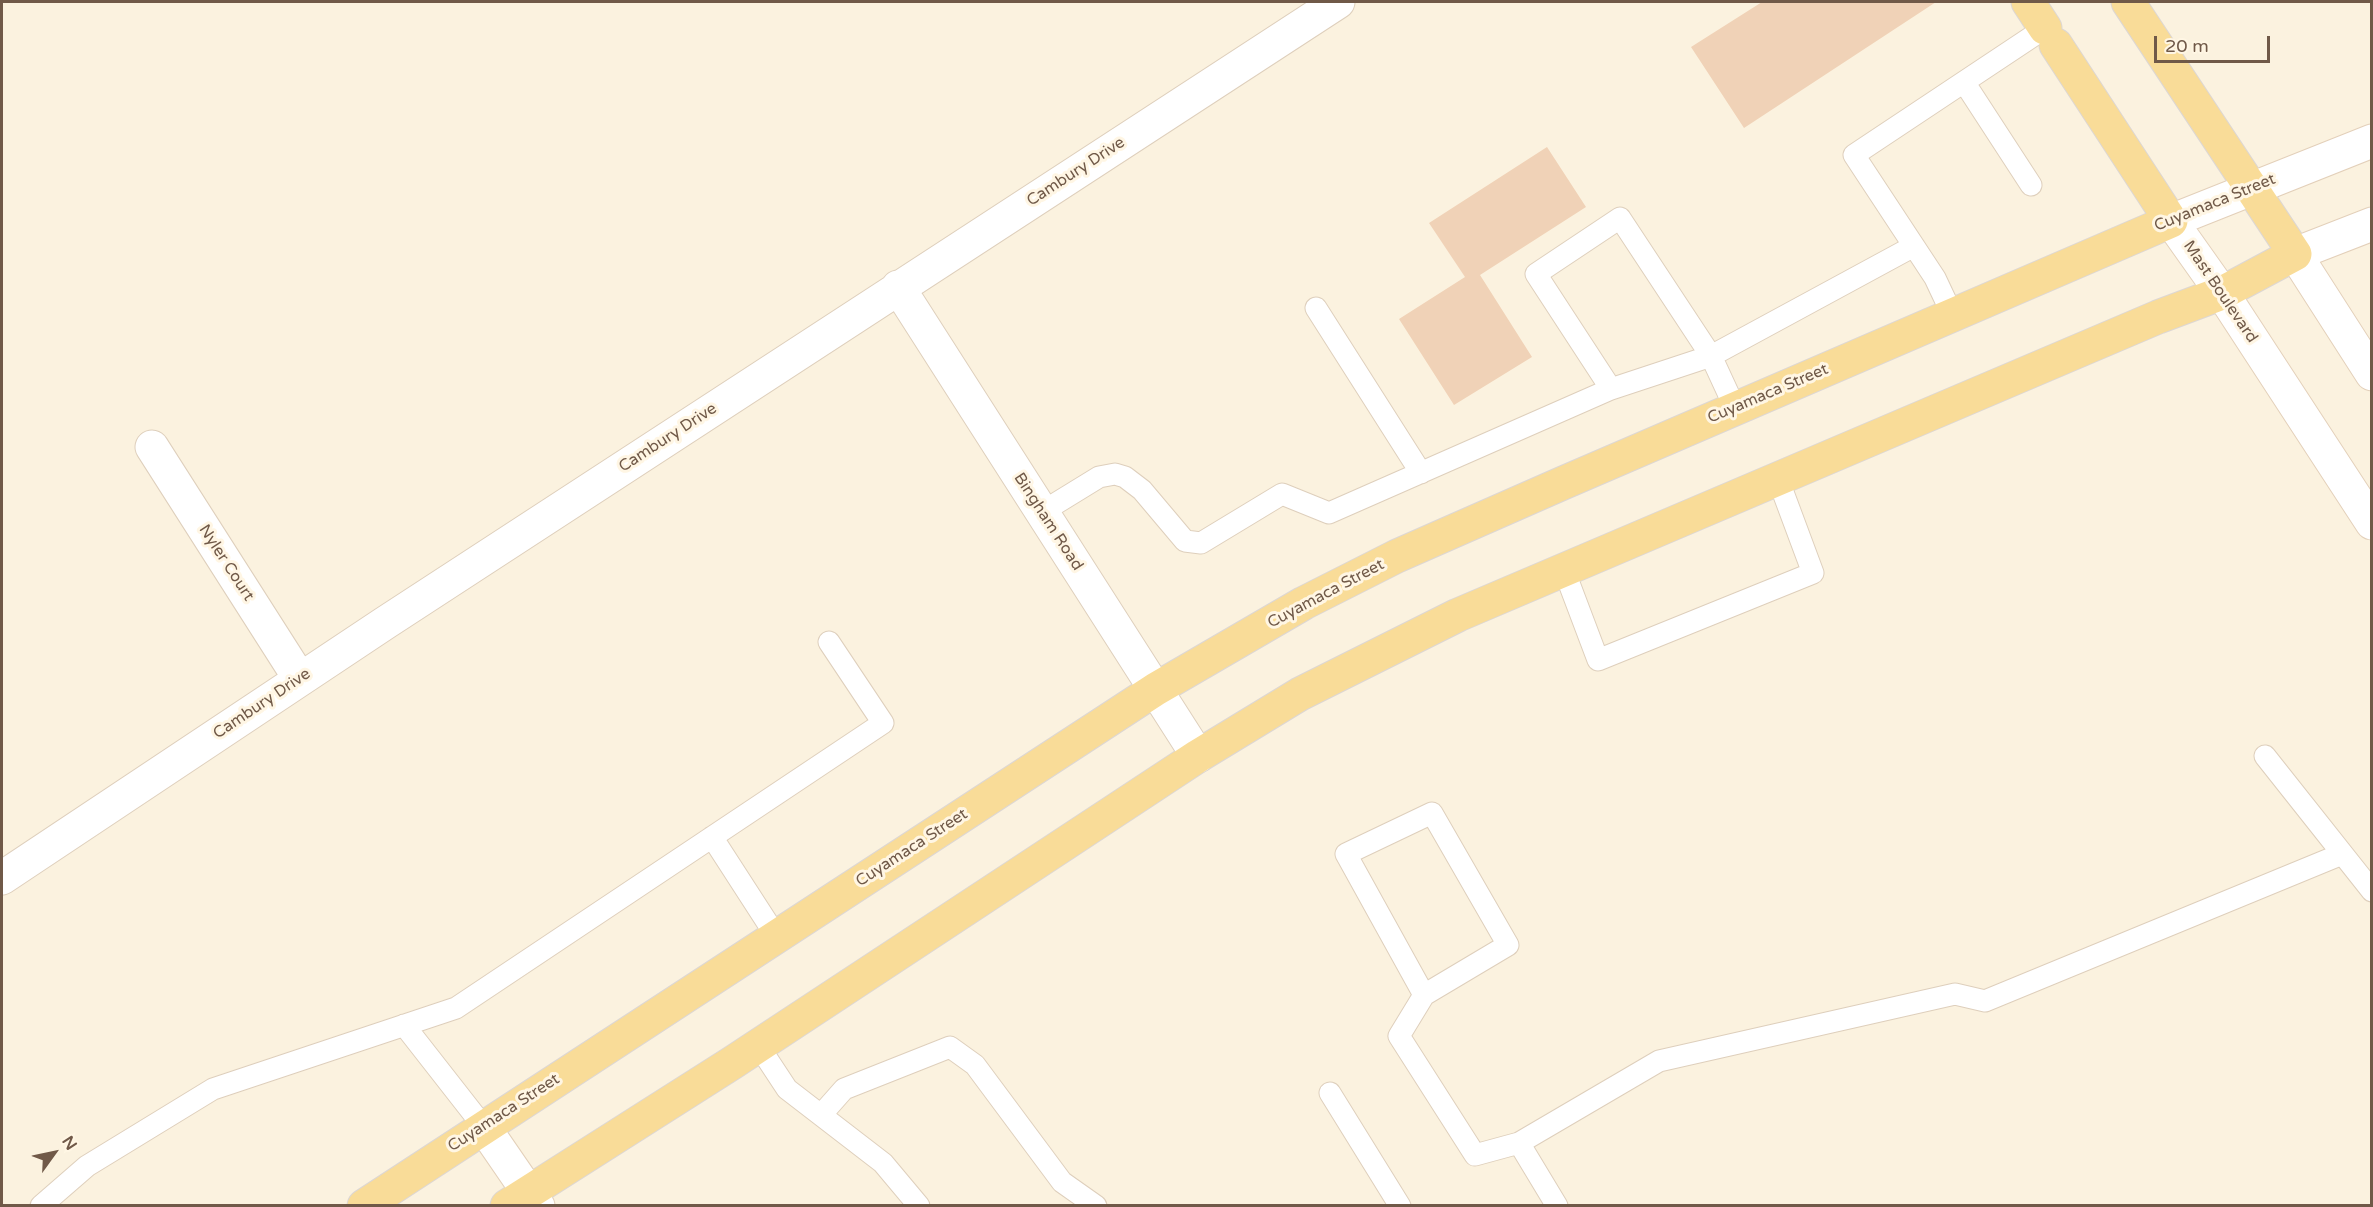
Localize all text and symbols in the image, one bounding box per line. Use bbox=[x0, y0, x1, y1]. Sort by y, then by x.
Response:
scale bar bbox=[2157, 24, 2272, 62]
text: 20 m bbox=[2165, 35, 2209, 57]
street label: Cambury Drive bbox=[1023, 133, 1129, 211]
street label: Cuyamaca Street bbox=[2151, 170, 2279, 236]
street label: Mast Boulevard bbox=[2179, 237, 2261, 347]
street label: Cuyamaca Street bbox=[1705, 360, 1831, 428]
street label: Cambury Drive bbox=[615, 399, 721, 477]
street label: Bingham Road bbox=[1009, 470, 1087, 574]
street label: Nyler Court bbox=[194, 521, 258, 605]
street label: Cuyamaca Street bbox=[1264, 555, 1388, 633]
street label: Cambury Drive bbox=[210, 664, 314, 744]
street label: Cuyamaca Street bbox=[853, 805, 971, 891]
street label: Cuyamaca Street bbox=[445, 1070, 563, 1156]
north arrow bbox=[24, 1123, 84, 1183]
text: N bbox=[57, 1132, 81, 1154]

